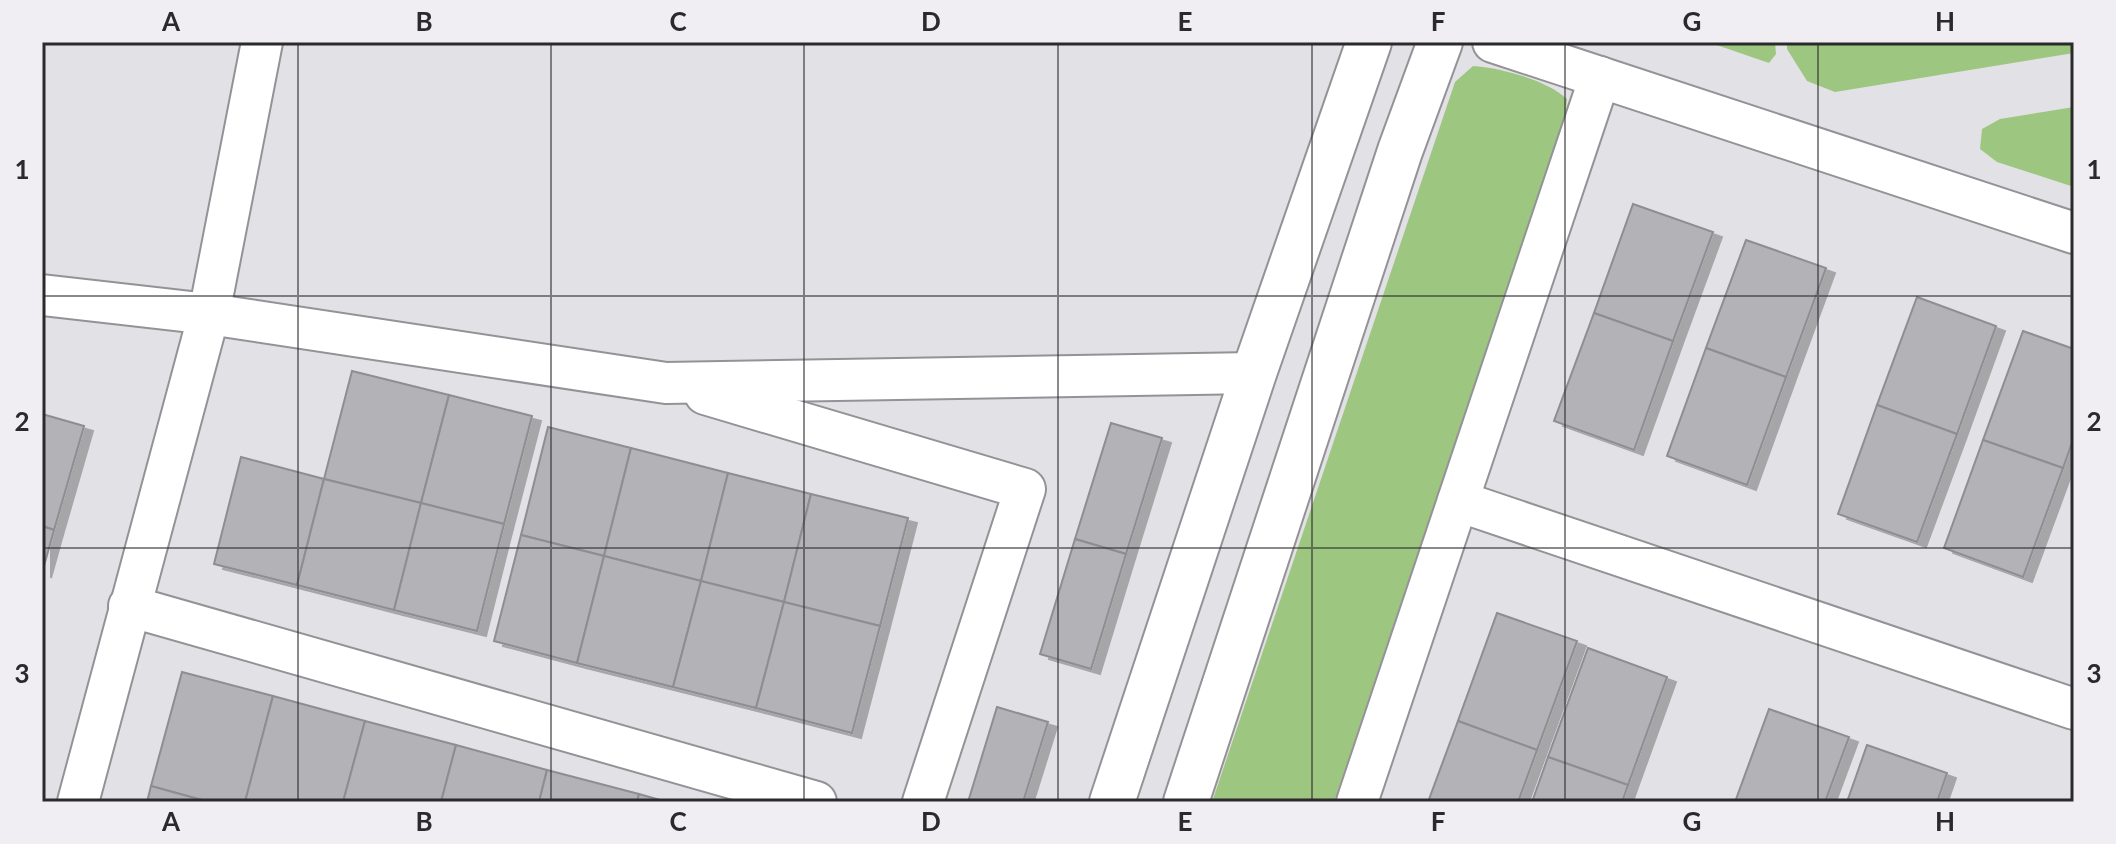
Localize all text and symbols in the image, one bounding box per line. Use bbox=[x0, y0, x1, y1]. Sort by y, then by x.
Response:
text: A bbox=[161, 5, 181, 37]
text: B bbox=[415, 5, 433, 37]
text: C bbox=[669, 5, 687, 37]
text: D bbox=[921, 5, 941, 37]
text: E bbox=[1178, 5, 1192, 37]
text: F bbox=[1431, 5, 1445, 37]
text: G bbox=[1683, 5, 1701, 37]
text: H bbox=[1935, 5, 1955, 37]
text: 1 bbox=[14, 153, 30, 185]
text: 1 bbox=[2086, 153, 2102, 185]
text: 2 bbox=[14, 405, 30, 437]
text: 2 bbox=[2086, 405, 2102, 437]
text: 3 bbox=[14, 657, 30, 689]
text: 3 bbox=[2086, 657, 2102, 689]
text: A bbox=[161, 805, 181, 837]
text: B bbox=[415, 805, 433, 837]
text: C bbox=[669, 805, 687, 837]
text: D bbox=[921, 805, 941, 837]
text: E bbox=[1178, 805, 1192, 837]
text: F bbox=[1431, 805, 1445, 837]
text: G bbox=[1683, 805, 1701, 837]
text: H bbox=[1935, 805, 1955, 837]

